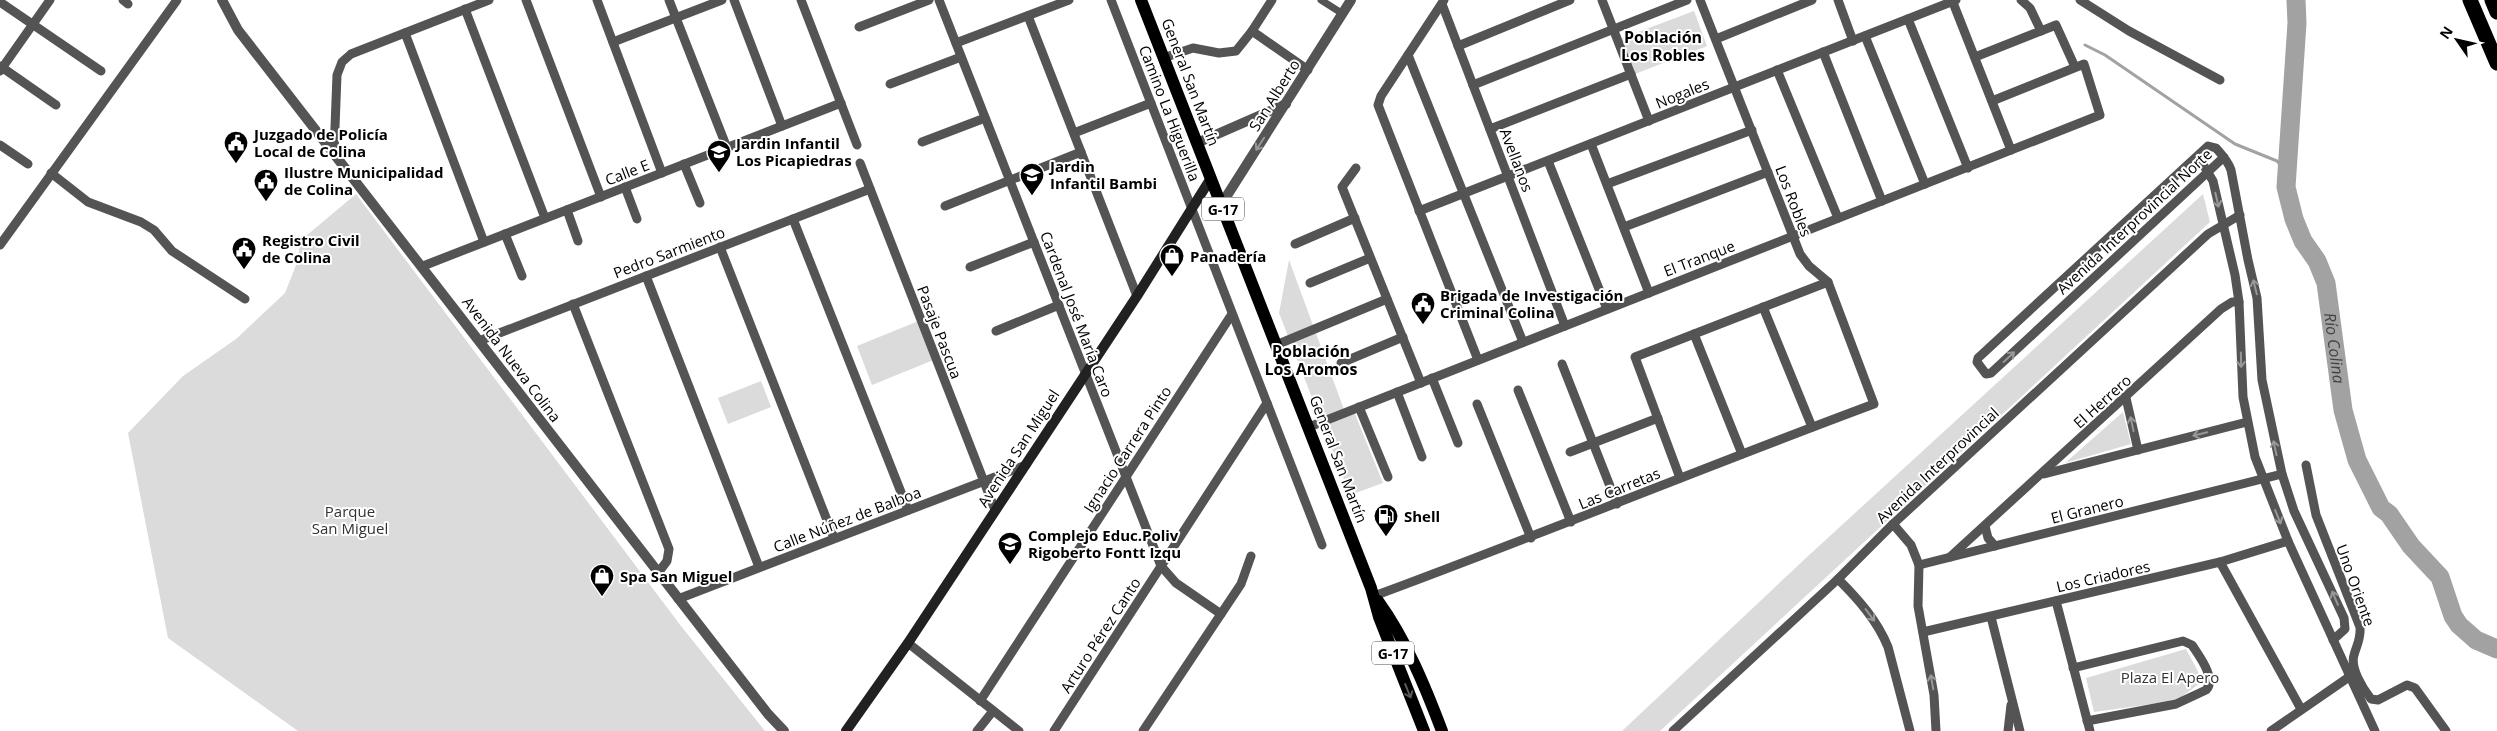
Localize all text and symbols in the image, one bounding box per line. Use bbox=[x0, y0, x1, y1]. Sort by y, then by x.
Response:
street label: General San Martín bbox=[1157, 15, 1225, 149]
north arrow bbox=[2432, 15, 2482, 65]
text: N bbox=[2435, 22, 2457, 42]
district label: Población Los Robles bbox=[1621, 26, 1705, 66]
street label: Camino La Higuerilla bbox=[1135, 42, 1205, 184]
street label: San Alberto bbox=[1244, 55, 1304, 135]
street label: Nogales bbox=[1652, 73, 1712, 113]
place label: Juzgado de Policía Local de Colina bbox=[252, 124, 388, 161]
street label: Avellanos bbox=[1496, 125, 1538, 195]
public building icon: Juzgado de Policía Local de Colina bbox=[223, 130, 249, 164]
place label: Jardin Infantil Los Picapiedras bbox=[734, 133, 852, 170]
one-way arrow bbox=[1255, 137, 1266, 151]
school or university icon: Jardin Infantil Los Picapiedras bbox=[706, 139, 732, 173]
street label: Avenida Interprovincial Norte bbox=[2052, 144, 2216, 298]
street label: Calle E bbox=[602, 154, 652, 190]
place label: Jardin Infantil Bambi bbox=[1048, 156, 1157, 193]
place label: Ilustre Municipalidad de Colina bbox=[284, 162, 443, 199]
school or university icon: Jardin Infantil Bambi bbox=[1019, 162, 1045, 196]
street label: Los Robles bbox=[1771, 163, 1817, 239]
public building icon: Ilustre Municipalidad de Colina bbox=[253, 168, 279, 202]
one-way arrow bbox=[2213, 191, 2222, 207]
road number: G-17 bbox=[1202, 198, 1244, 220]
street label: Pedro Sarmiento bbox=[610, 222, 728, 282]
street label: Cardenal José María Caro bbox=[1036, 228, 1118, 400]
place label: Registro Civil de Colina bbox=[262, 230, 360, 267]
street label: El Tranque bbox=[1661, 235, 1737, 281]
public building icon: Registro Civil de Colina bbox=[231, 236, 257, 270]
shop icon: Panadería bbox=[1159, 243, 1185, 277]
place label: Panadería bbox=[1190, 246, 1266, 266]
one-way arrow bbox=[2249, 279, 2259, 295]
street label: Pasaje Pascua bbox=[913, 283, 967, 381]
place label: Brigada de Investigación Criminal Colina bbox=[1440, 285, 1623, 322]
public building icon: Brigada de Investigación Criminal Colina bbox=[1410, 291, 1436, 325]
street label: Avenida Nueva Colina bbox=[458, 292, 566, 426]
water label: Río Colina bbox=[2319, 311, 2350, 385]
district label: Población Los Aromos bbox=[1265, 340, 1357, 380]
one-way arrow bbox=[2002, 351, 2015, 362]
one-way arrow bbox=[2236, 352, 2246, 368]
street label: El Herrero bbox=[2069, 370, 2135, 432]
street label: Ignacio Carrera Pinto bbox=[1079, 382, 1175, 516]
street label: Avenida San Miguel bbox=[972, 385, 1064, 511]
street label: General San Martín bbox=[1305, 392, 1373, 526]
street label: Avenida Interprovincial bbox=[1871, 403, 2003, 527]
one-way arrow bbox=[2127, 416, 2136, 432]
one-way arrow bbox=[2192, 430, 2208, 439]
one-way arrow bbox=[2270, 440, 2280, 456]
street label: Las Carretas bbox=[1575, 463, 1663, 513]
street label: Calle Núñez de Balboa bbox=[770, 482, 924, 556]
street label: El Granero bbox=[2049, 490, 2125, 528]
park label: Parque San Miguel bbox=[312, 501, 388, 538]
fuel station icon: Shell bbox=[1373, 503, 1399, 537]
place label: Shell bbox=[1404, 506, 1440, 526]
one-way arrow bbox=[2274, 509, 2283, 524]
place label: Complejo Educ.Poliv Rigoberto Fontt Izqu bbox=[1028, 525, 1181, 562]
school or university icon: Complejo Educ.Poliv Rigoberto Fontt Izqu bbox=[997, 531, 1023, 565]
street label: Uno Oriente bbox=[2332, 541, 2380, 629]
street label: Los Criadores bbox=[2054, 556, 2152, 596]
shop icon: Spa San Miguel bbox=[589, 563, 615, 597]
place label: Spa San Miguel bbox=[620, 566, 732, 586]
street label: Arturo Pérez Canto bbox=[1055, 574, 1145, 696]
one-way arrow bbox=[2330, 591, 2340, 606]
one-way arrow bbox=[1865, 608, 1875, 622]
road number: G-17 bbox=[1372, 641, 1414, 664]
park label: Plaza El Apero bbox=[2121, 667, 2219, 687]
one-way arrow bbox=[1927, 675, 1937, 691]
one-way arrow bbox=[1404, 683, 1413, 698]

